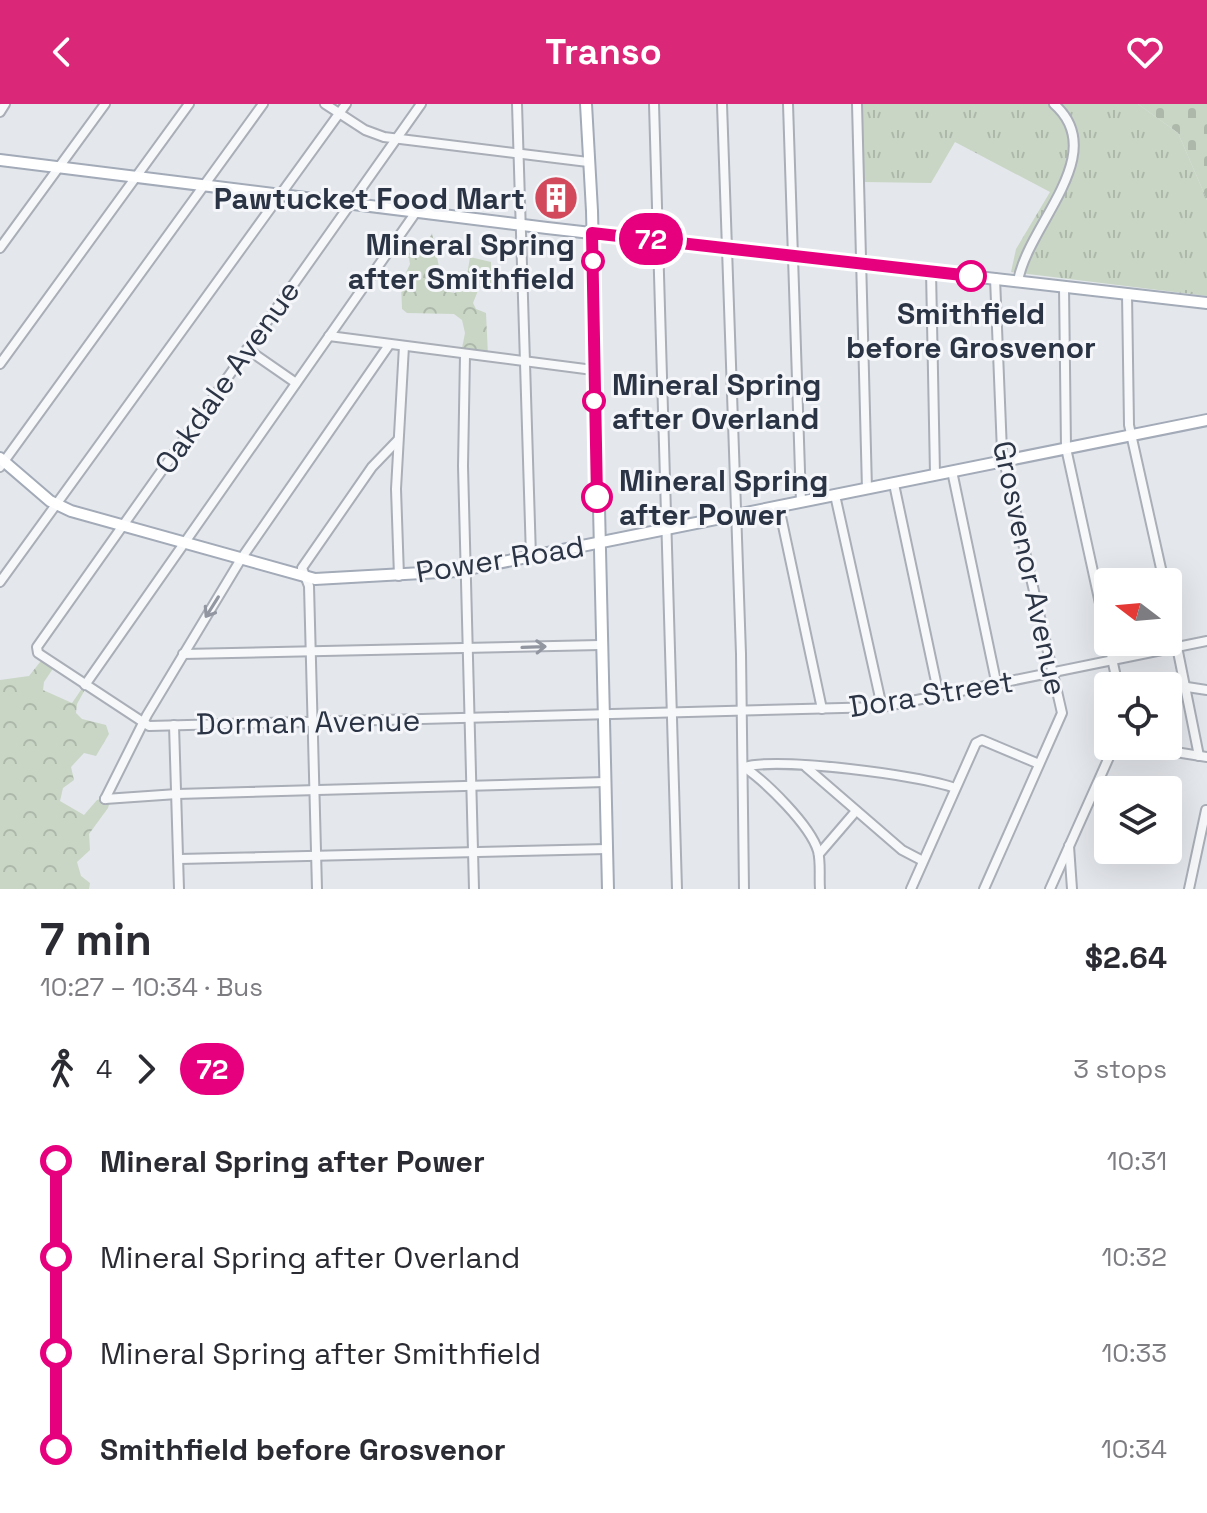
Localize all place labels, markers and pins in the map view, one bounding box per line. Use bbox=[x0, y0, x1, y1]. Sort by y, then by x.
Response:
building icon: Pawtucket Food Mart bbox=[532, 174, 580, 222]
place label: Pawtucket Food Mart bbox=[214, 179, 525, 218]
place label: Mineral Spring after Smithfield bbox=[348, 225, 575, 298]
marker: Mineral Spring after Smithfield bbox=[582, 250, 604, 272]
marker: Smithfield before Grosvenor bbox=[956, 261, 986, 291]
place label: Smithfield before Grosvenor bbox=[846, 294, 1096, 367]
place label: Mineral Spring after Overland bbox=[612, 365, 822, 438]
marker: Mineral Spring after Overland bbox=[583, 390, 605, 412]
place label: Mineral Spring after Power bbox=[619, 461, 829, 534]
marker: Mineral Spring after Power bbox=[582, 482, 612, 512]

